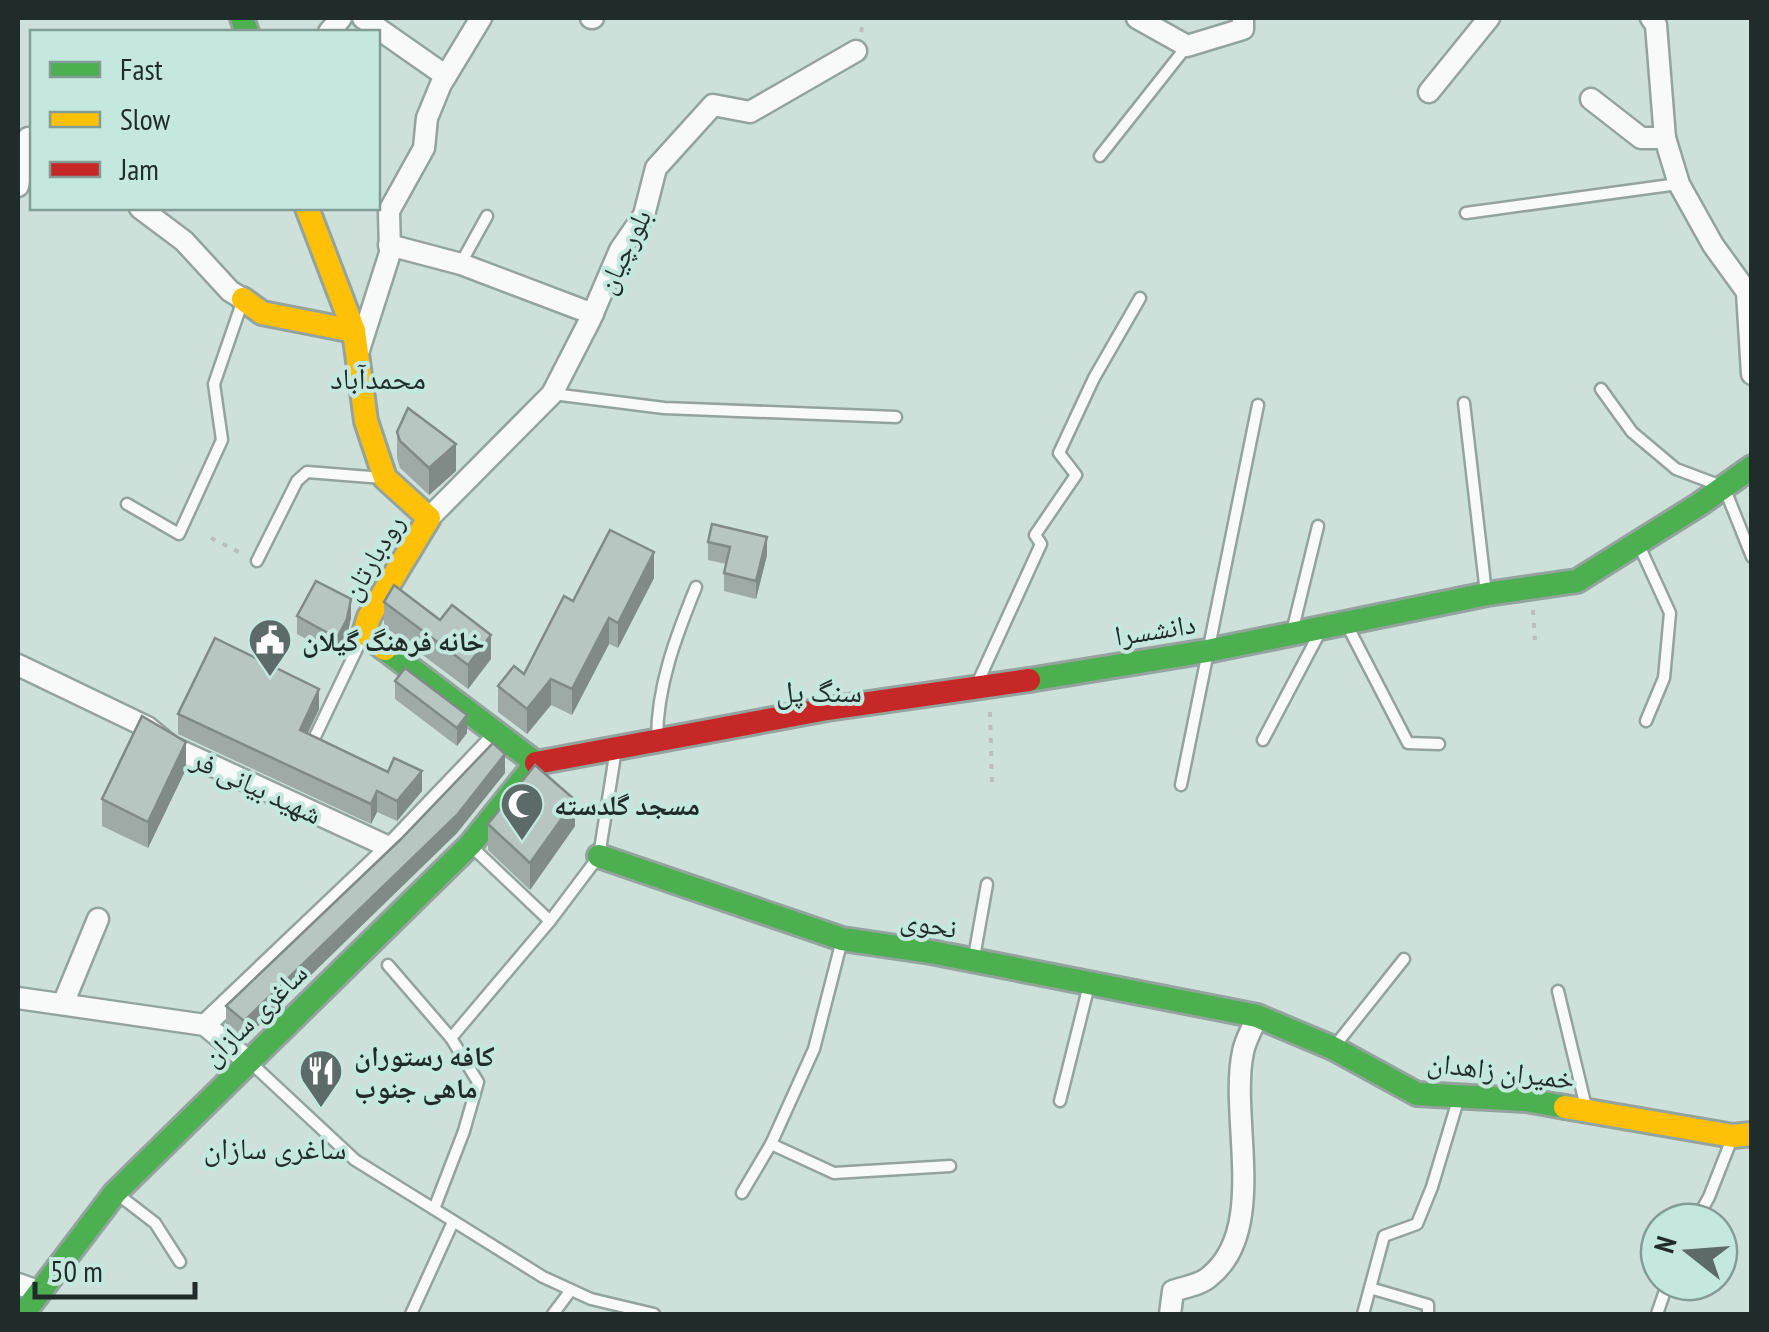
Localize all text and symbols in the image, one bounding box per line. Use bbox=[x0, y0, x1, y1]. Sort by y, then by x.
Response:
legend bbox=[30, 30, 380, 210]
text: Fast bbox=[120, 49, 164, 88]
text: Slow bbox=[120, 99, 171, 138]
text: Jam bbox=[119, 149, 159, 188]
street label: بلورچیان bbox=[587, 203, 659, 299]
district label: محمدآباد bbox=[330, 358, 426, 397]
street label: رودبارتان bbox=[332, 507, 412, 607]
street label: دانشسرا bbox=[1112, 604, 1198, 654]
public building icon: خانه فرهنگ گیلان bbox=[247, 617, 293, 678]
place label: خانه فرهنگ گیلان bbox=[302, 622, 485, 659]
district label: سنگ پل bbox=[776, 671, 862, 710]
street label: شهید بیانی فر bbox=[185, 739, 328, 832]
mosque icon: مسجد گلدسته bbox=[499, 781, 545, 842]
place label: مسجد گلدسته bbox=[554, 786, 700, 823]
street label: نحوی bbox=[898, 900, 960, 946]
street label: ساغری سازان bbox=[193, 954, 315, 1074]
place label: کافه رستوران ماهی جنوب bbox=[354, 1037, 495, 1106]
street label: خمیران زاهدان bbox=[1425, 1043, 1577, 1097]
restaurant icon: کافه رستوران ماهی جنوب bbox=[298, 1048, 344, 1109]
district label: ساغری سازان bbox=[203, 1128, 347, 1167]
north arrow bbox=[1639, 1202, 1739, 1302]
text: N bbox=[1645, 1232, 1685, 1257]
scale bar bbox=[35, 1237, 195, 1299]
text: 50 m bbox=[50, 1251, 103, 1290]

